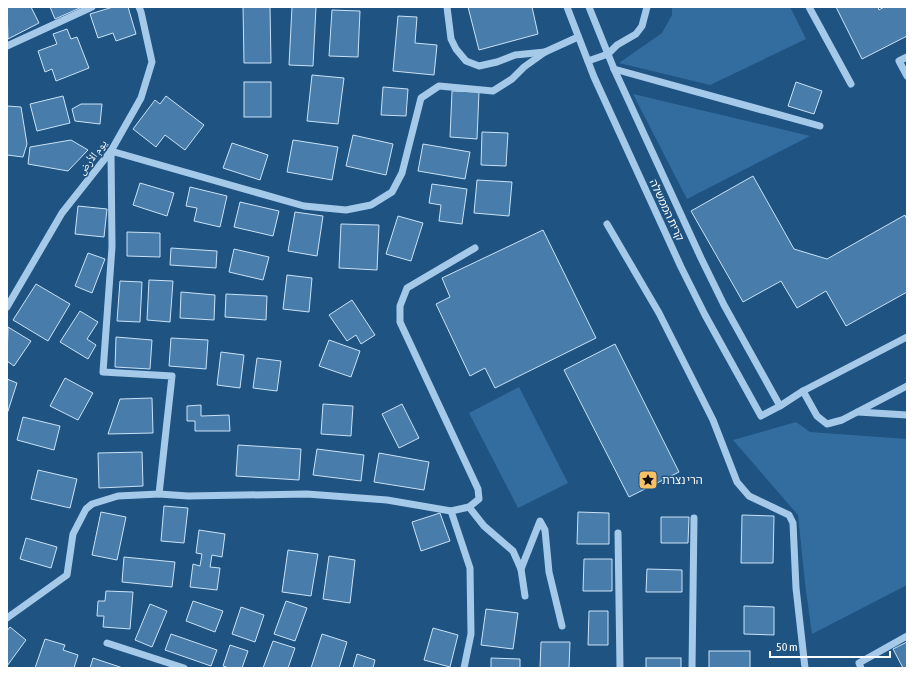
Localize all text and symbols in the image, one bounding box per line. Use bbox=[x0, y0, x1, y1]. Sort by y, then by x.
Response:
street label: يوم الأرض bbox=[75, 137, 110, 177]
street label: קרית הממשלה bbox=[647, 177, 687, 243]
place icon: הרי נצרת bbox=[637, 469, 659, 491]
place label: הרי נצרת bbox=[662, 474, 703, 486]
scale bar bbox=[770, 633, 890, 659]
text: 50 m bbox=[776, 640, 798, 654]

